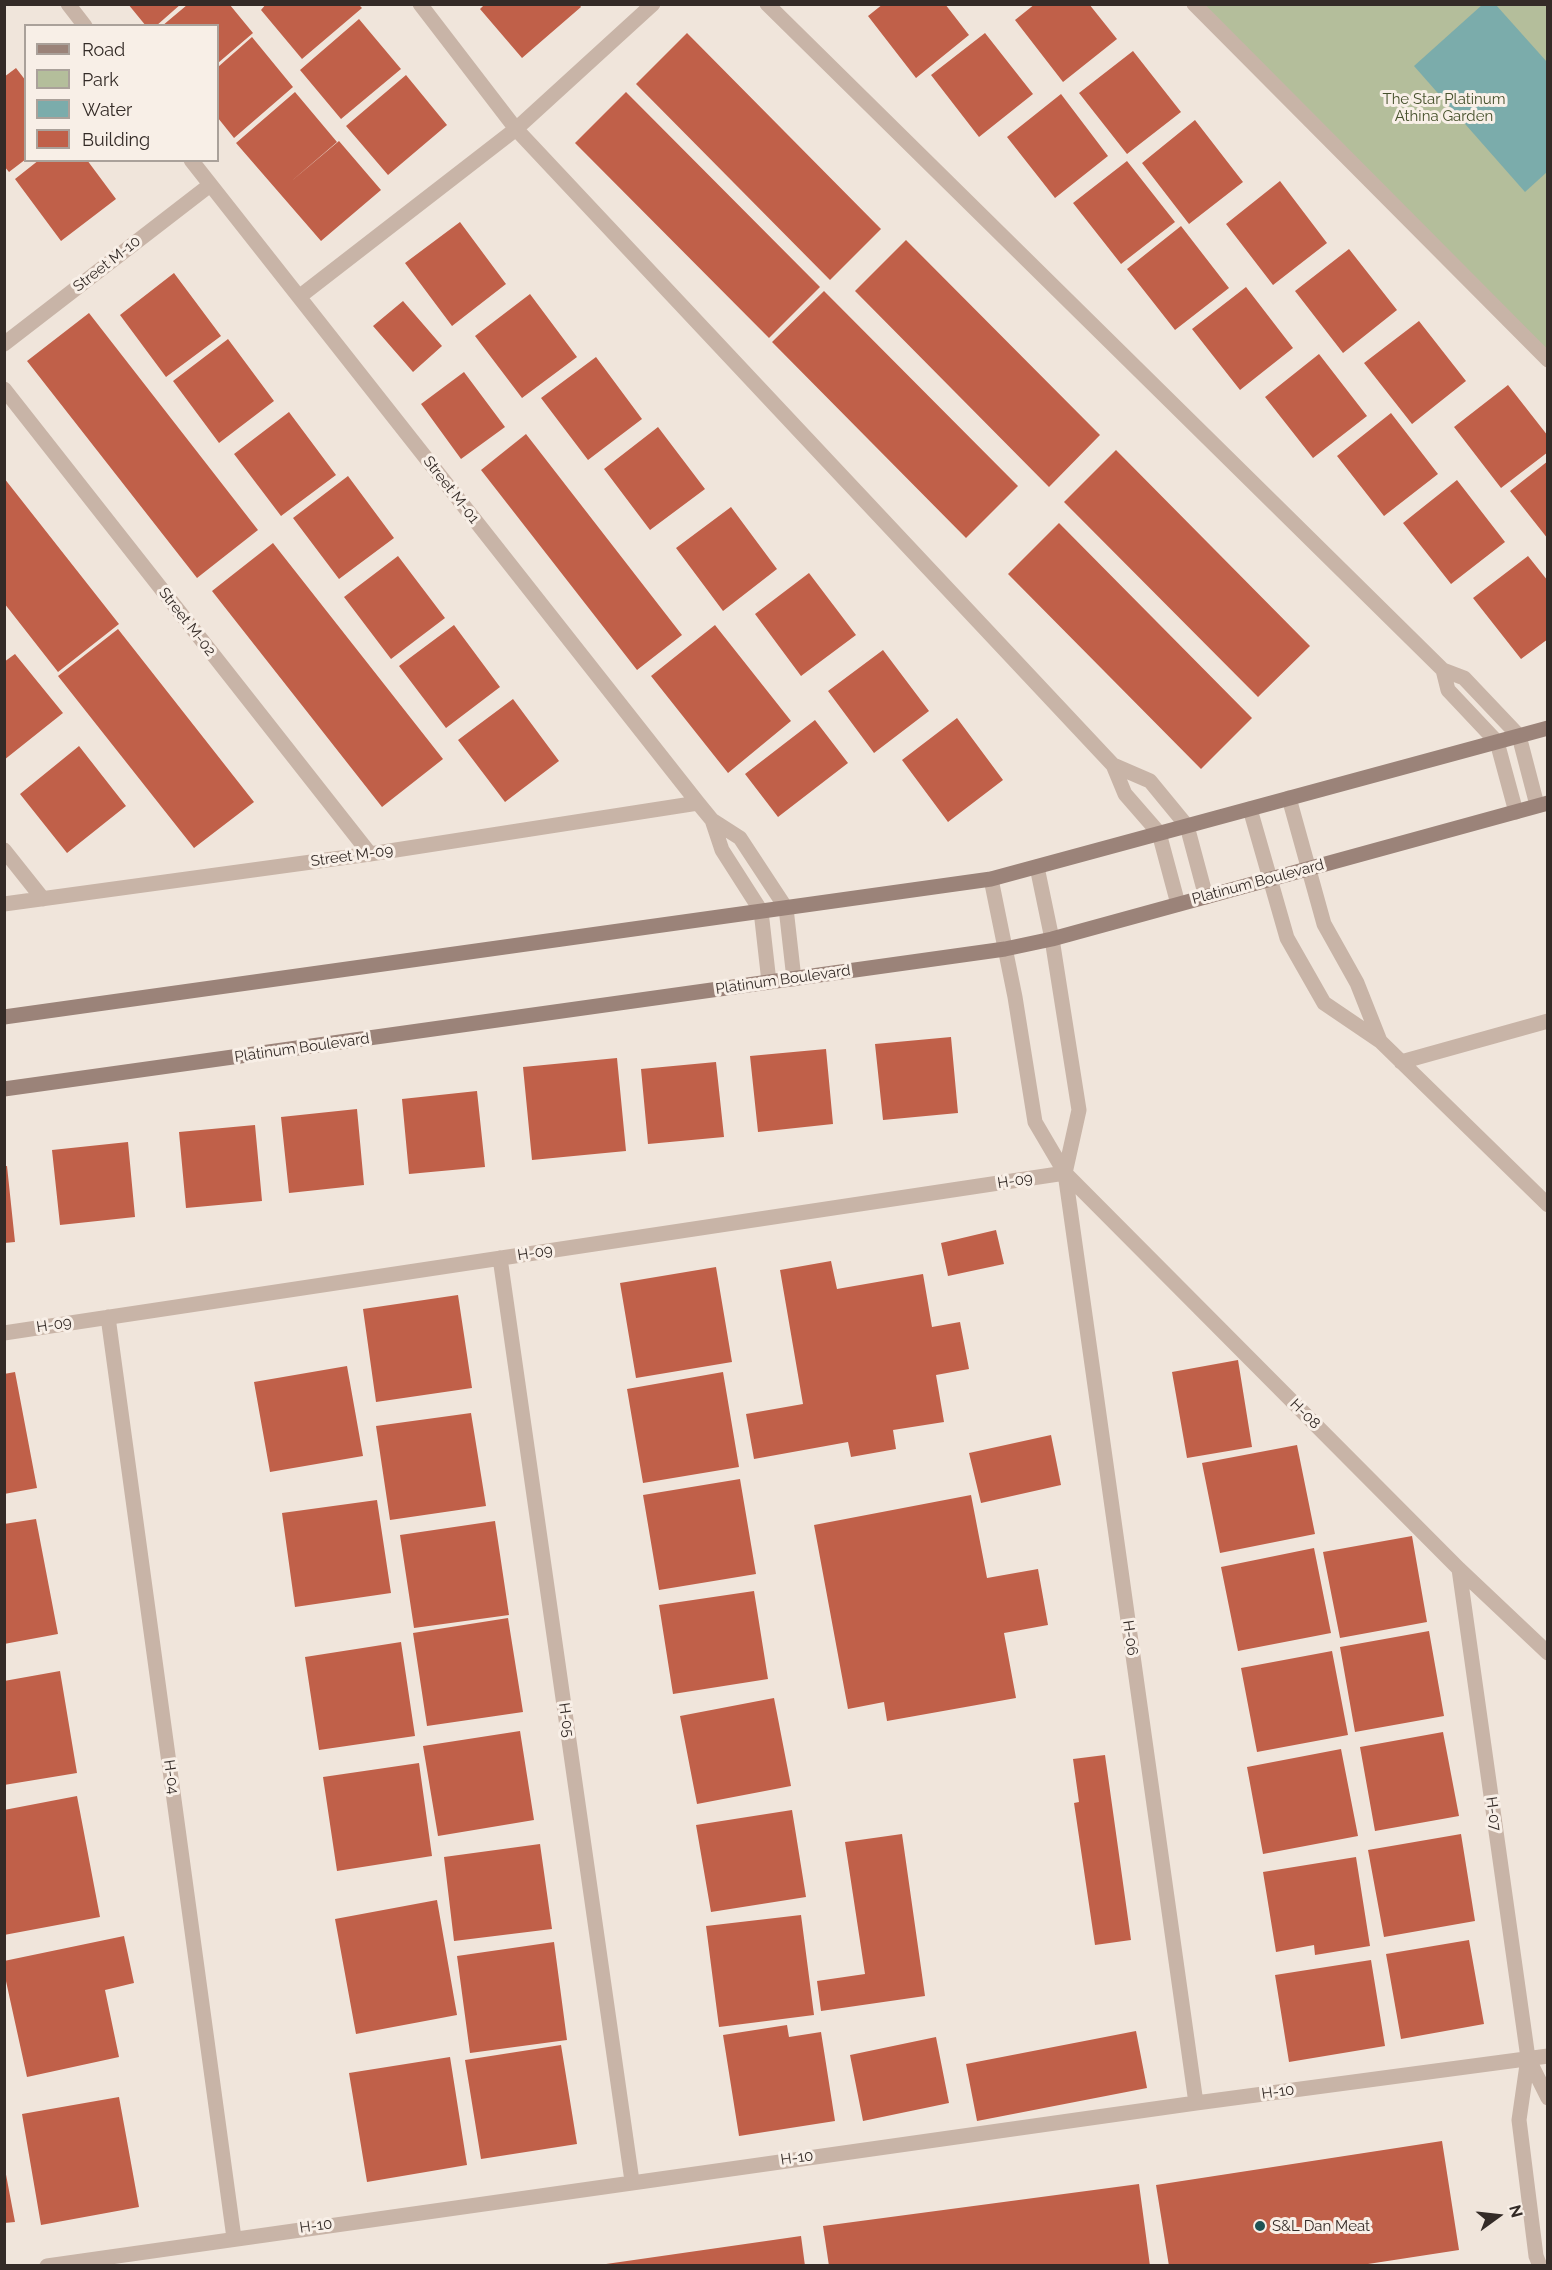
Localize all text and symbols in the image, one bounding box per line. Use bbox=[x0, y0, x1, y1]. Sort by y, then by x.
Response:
legend bbox=[24, 24, 219, 162]
text: Road bbox=[82, 39, 125, 60]
text: Park bbox=[82, 69, 119, 90]
park label: The Star Platinum Athina Garden bbox=[1382, 90, 1506, 125]
text: Water bbox=[82, 99, 132, 120]
text: Building bbox=[82, 129, 150, 150]
street label: Street M-10 bbox=[70, 232, 144, 296]
street label: Street M-01 bbox=[419, 453, 483, 527]
street label: Street M-02 bbox=[155, 584, 219, 660]
street label: Street M-09 bbox=[310, 841, 394, 871]
street label: Platinum Boulevard bbox=[1190, 856, 1326, 908]
street label: Platinum Boulevard bbox=[714, 962, 852, 998]
street label: Platinum Boulevard bbox=[233, 1030, 371, 1066]
street label: H-09 bbox=[996, 1169, 1034, 1193]
street label: H-09 bbox=[516, 1241, 554, 1265]
street label: H-09 bbox=[35, 1313, 73, 1337]
street label: H-08 bbox=[1286, 1395, 1324, 1433]
street label: H-06 bbox=[1119, 1619, 1141, 1657]
street label: H-05 bbox=[555, 1702, 577, 1738]
street label: H-04 bbox=[160, 1759, 182, 1795]
street label: H-07 bbox=[1482, 1796, 1504, 1832]
street label: H-10 bbox=[1260, 2081, 1296, 2103]
street label: H-10 bbox=[779, 2147, 815, 2169]
north arrow bbox=[1468, 2186, 1528, 2246]
text: N bbox=[1505, 2203, 1527, 2220]
street label: H-10 bbox=[298, 2215, 334, 2237]
place label: S&L Dan Meat bbox=[1272, 2217, 1370, 2235]
marker: S&L Dan Meat bbox=[1253, 2219, 1267, 2233]

